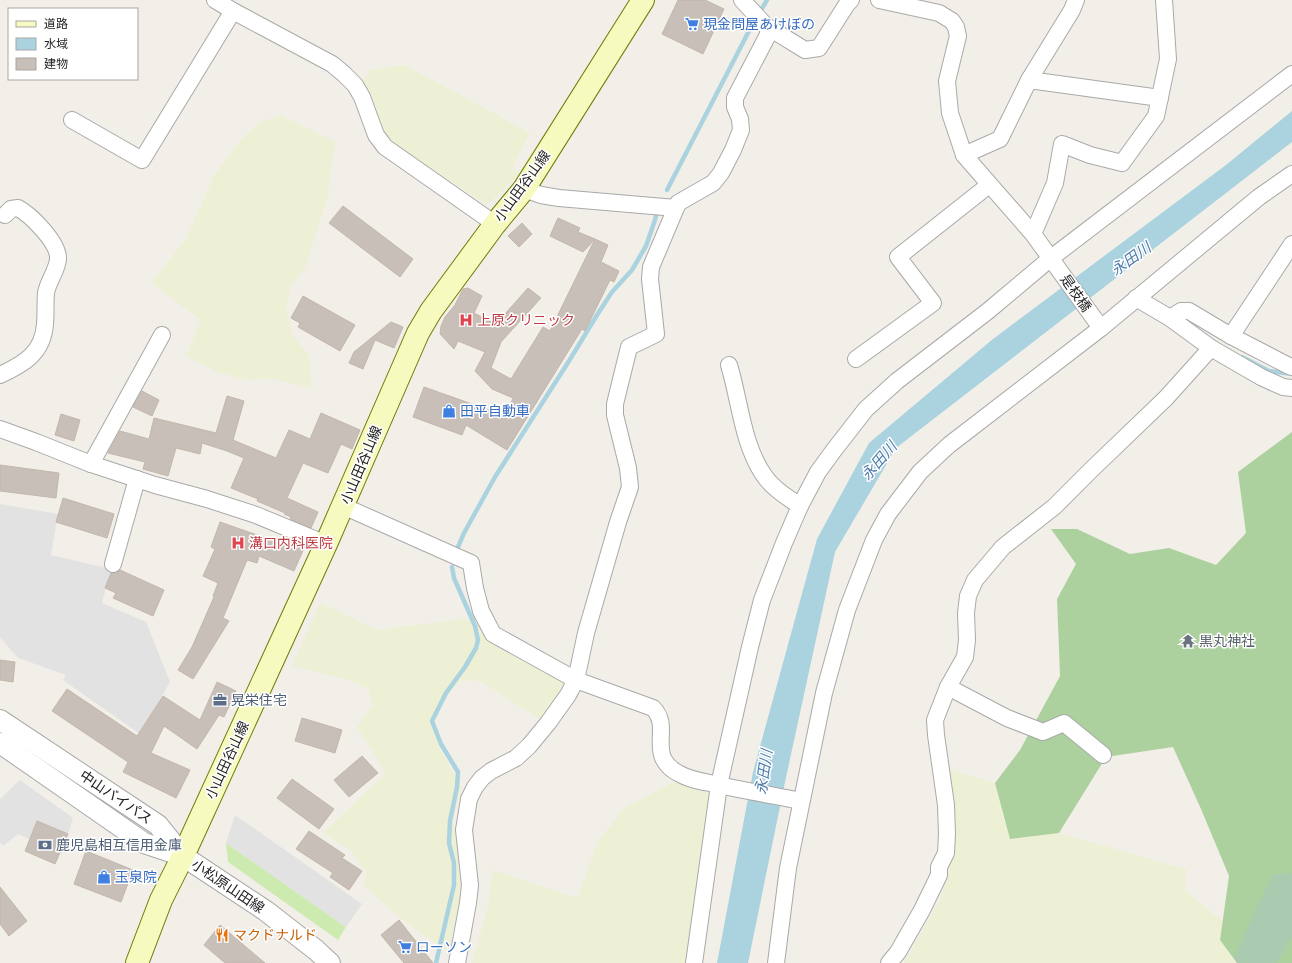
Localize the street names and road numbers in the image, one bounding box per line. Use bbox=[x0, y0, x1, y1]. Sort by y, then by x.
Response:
street label: 小山田谷山線 bbox=[492, 148, 553, 225]
street label: 是枝橋 bbox=[1057, 272, 1094, 315]
street label: 小山田谷山線 bbox=[338, 424, 385, 507]
street label: 小山田谷山線 bbox=[203, 719, 252, 801]
street label: 中山バイパス bbox=[77, 768, 155, 827]
street label: 小松原山田線 bbox=[189, 857, 267, 916]

